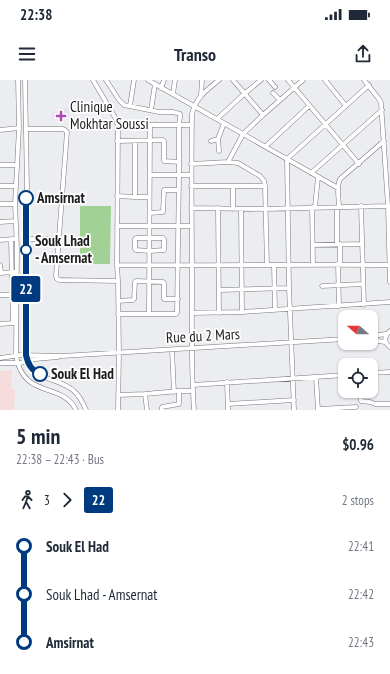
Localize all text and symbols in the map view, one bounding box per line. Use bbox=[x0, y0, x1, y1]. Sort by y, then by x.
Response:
text: 22:38 bbox=[20, 5, 52, 24]
icon: menu bbox=[16, 43, 38, 65]
text: Transo bbox=[174, 43, 216, 66]
icon: share bbox=[352, 43, 374, 65]
place label: Clinique Mokhtar Soussi bbox=[70, 97, 149, 133]
marker: Clinique Mokhtar Soussi bbox=[55, 110, 67, 122]
place label: Amsirnat bbox=[36, 188, 85, 207]
marker: Amsirnat bbox=[18, 190, 34, 206]
place label: Souk Lhad - Amsernat bbox=[35, 231, 93, 267]
marker: Souk Lhad - Amsernat bbox=[20, 244, 32, 256]
line badge: 22 bbox=[8, 276, 44, 302]
text: 22 bbox=[19, 280, 33, 298]
north arrow bbox=[338, 310, 378, 350]
map controls bbox=[338, 310, 378, 398]
street label: Rue du 2 Mars bbox=[166, 324, 240, 347]
button: locate bbox=[338, 358, 378, 398]
place label: Souk El Had bbox=[51, 364, 114, 383]
marker: Souk El Had bbox=[32, 366, 48, 382]
text: 5 min bbox=[16, 422, 60, 450]
text: $0.96 bbox=[342, 435, 374, 454]
text: 22:38 – 22:43 · Bus bbox=[16, 451, 104, 468]
icon: walk bbox=[16, 489, 38, 511]
icon: forward bbox=[56, 489, 78, 511]
text: 22 bbox=[92, 491, 105, 509]
text: 3 bbox=[44, 492, 50, 509]
text: 2 stops bbox=[342, 492, 374, 509]
text: Souk El Had bbox=[46, 537, 109, 556]
text: 22:41 bbox=[348, 538, 374, 555]
text: Souk Lhad - Amsernat bbox=[46, 585, 158, 604]
text: 22:42 bbox=[348, 586, 374, 603]
text: Amsirnat bbox=[46, 633, 94, 652]
text: 22:43 bbox=[348, 634, 374, 651]

